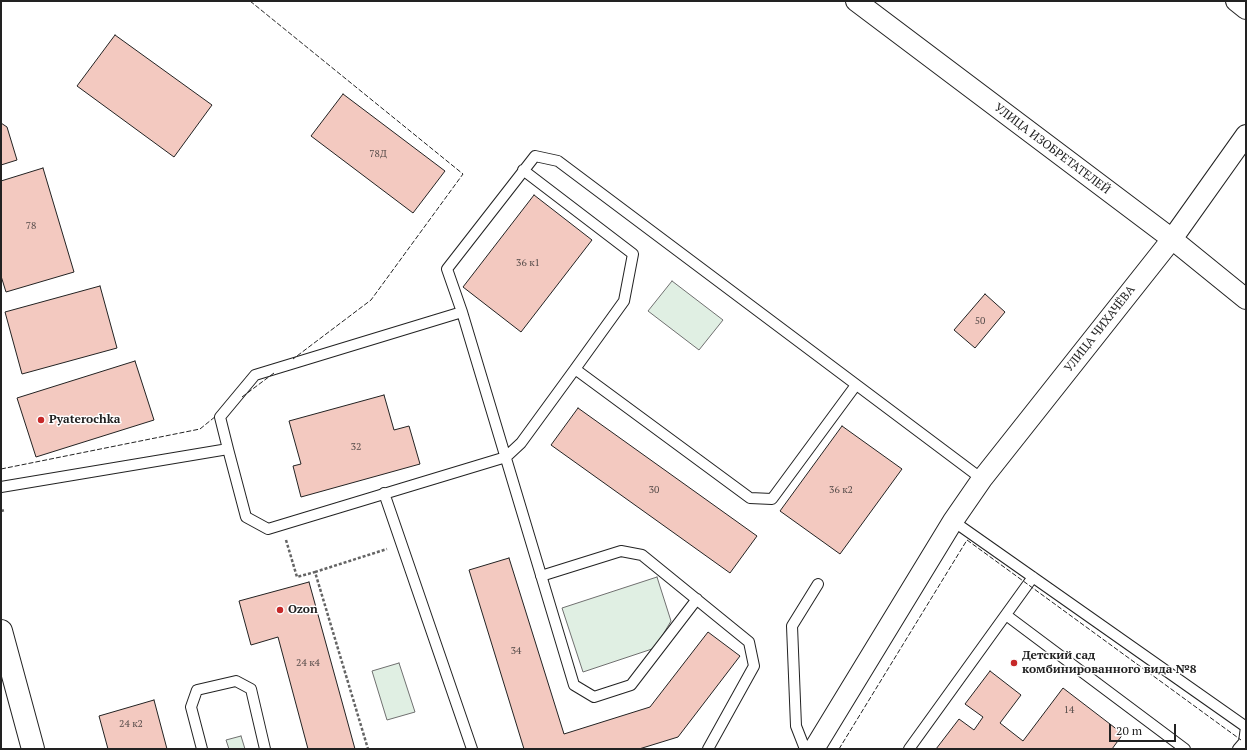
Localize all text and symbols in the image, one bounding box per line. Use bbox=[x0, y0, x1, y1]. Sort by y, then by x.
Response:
street label: УЛИЦА ИЗОБРЕТАТЕЛЕЙ bbox=[991, 101, 1113, 197]
house number: 78Д bbox=[369, 148, 387, 160]
house number: 78 bbox=[26, 220, 36, 232]
house number: 36 к1 bbox=[516, 257, 540, 269]
street label: УЛИЦА ЧИХАЧЁВА bbox=[1062, 283, 1138, 375]
house number: 50 bbox=[975, 315, 985, 327]
place label: Pyaterochka bbox=[49, 413, 120, 427]
marker: Pyaterochka bbox=[36, 415, 46, 425]
house number: 32 bbox=[351, 441, 361, 453]
house number: 30 bbox=[649, 484, 659, 496]
house number: 36 к2 bbox=[829, 484, 853, 496]
place label: Ozon bbox=[288, 603, 318, 617]
marker: Ozon bbox=[275, 605, 285, 615]
house number: 34 bbox=[511, 645, 521, 657]
place label: Детский сад комбинированного вида №8 bbox=[1022, 649, 1197, 677]
house number: 24 к4 bbox=[296, 657, 320, 669]
marker: Детский сад комбинированного вида №8 bbox=[1009, 658, 1019, 668]
house number: 14 bbox=[1064, 704, 1074, 716]
scale bar bbox=[1111, 716, 1178, 742]
house number: 24 к2 bbox=[119, 718, 143, 730]
text: 20 m bbox=[1116, 723, 1142, 738]

